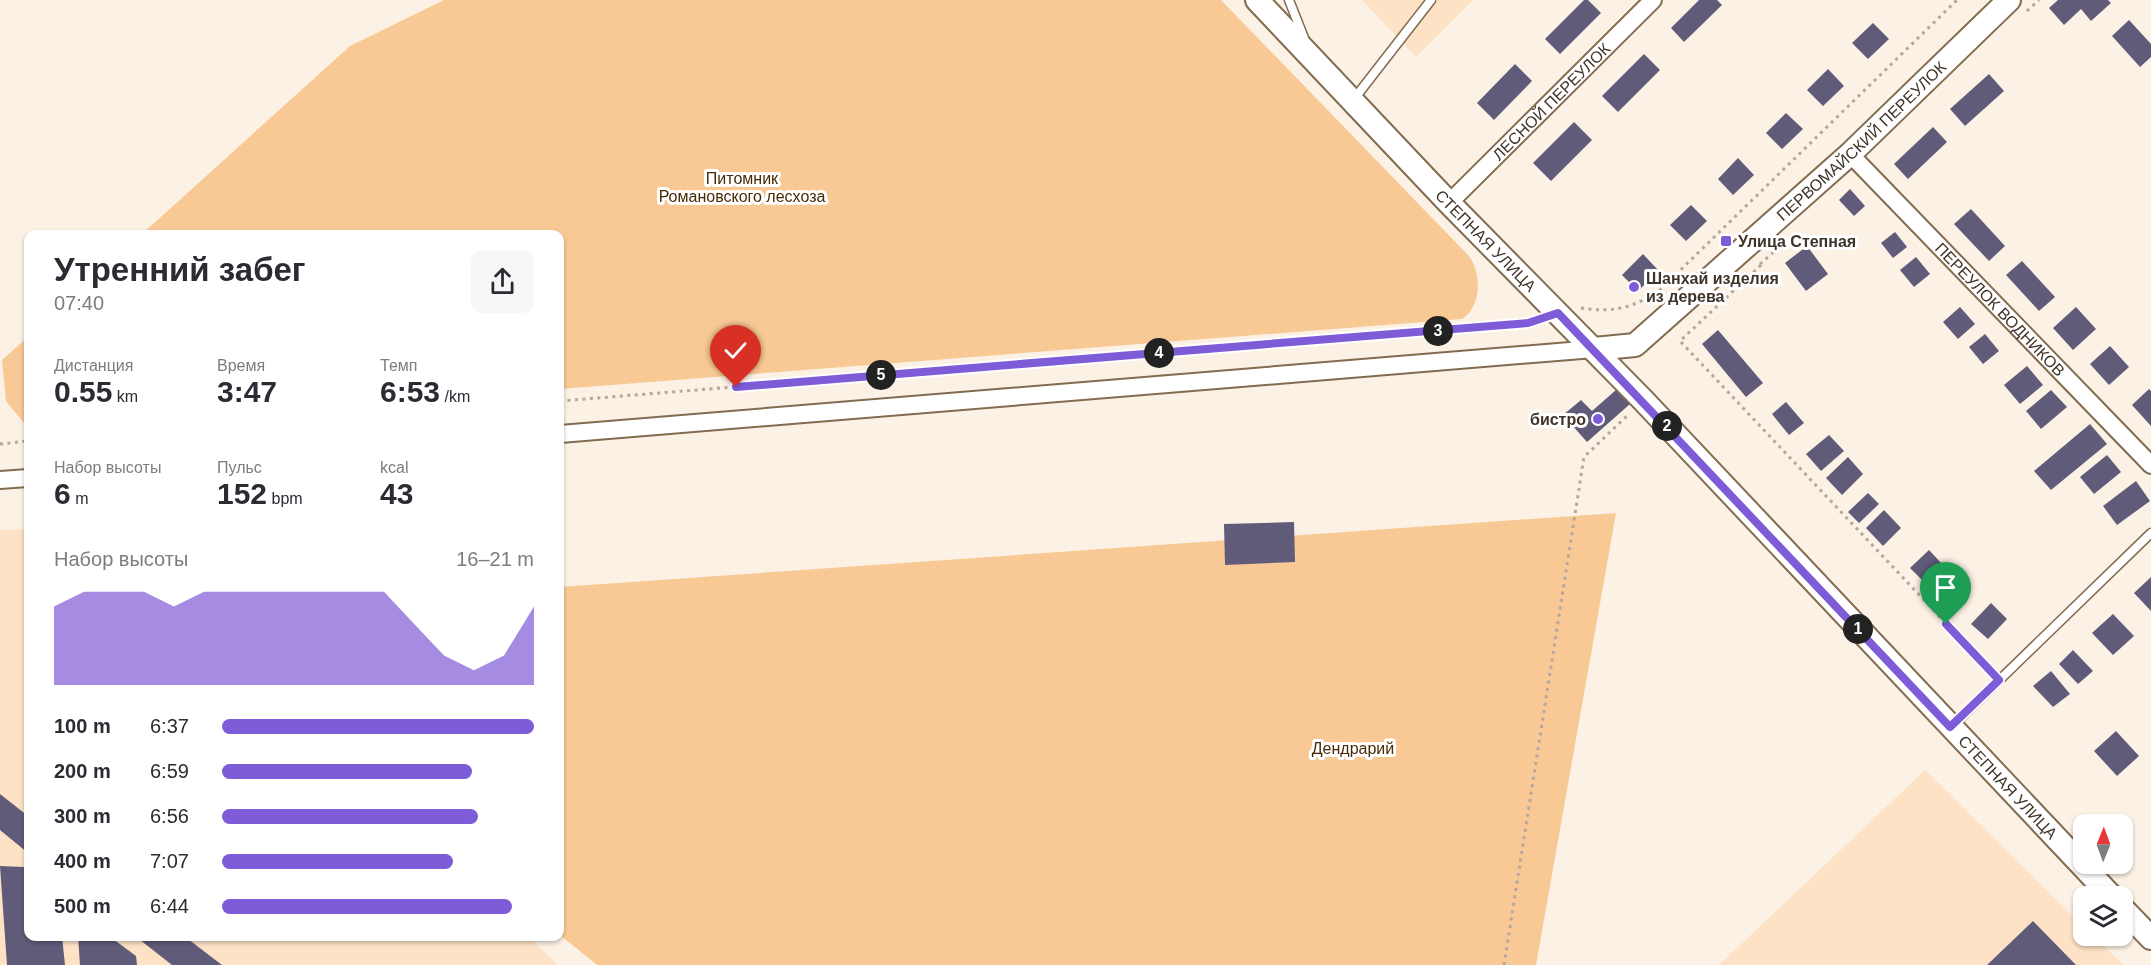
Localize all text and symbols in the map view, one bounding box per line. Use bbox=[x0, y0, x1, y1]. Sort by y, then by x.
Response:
street label: ЛЕСНОЙ ПЕРЕУЛОК bbox=[1489, 40, 1614, 164]
street label: ПЕРВОМАЙСКИЙ ПЕРЕУЛОК bbox=[1774, 58, 1950, 224]
park label: Питомник Романовского лесхоза bbox=[659, 170, 825, 205]
street label: СТЕПНАЯ УЛИЦА bbox=[1432, 187, 1539, 295]
place label: Улица Степная bbox=[1738, 233, 1856, 250]
marker: Улица Степная bbox=[1719, 234, 1733, 248]
street label: ПЕРЕУЛОК ВОДНИКОВ bbox=[1932, 240, 2068, 380]
button: share bbox=[471, 250, 534, 313]
text: Утренний забег bbox=[54, 251, 306, 288]
place label: Шанхай изделия из дерева bbox=[1646, 270, 1779, 305]
marker: Шанхай изделия из дерева bbox=[1627, 280, 1641, 294]
text: 07:40 bbox=[54, 292, 104, 314]
pin: 3 bbox=[1423, 316, 1453, 346]
text: 3 bbox=[1434, 322, 1442, 339]
pin bbox=[710, 325, 761, 387]
icon: check bbox=[719, 334, 752, 367]
pin: 4 bbox=[1144, 338, 1174, 368]
text: 4 bbox=[1155, 344, 1163, 361]
text: Дистанция bbox=[54, 357, 133, 374]
text: Время bbox=[217, 357, 265, 374]
text: Темп bbox=[380, 357, 417, 374]
pin: 5 bbox=[866, 360, 896, 390]
text: 5 bbox=[877, 366, 885, 383]
text: 0.55 bbox=[54, 375, 112, 408]
text: 3:47 bbox=[217, 375, 277, 408]
text: 6:53 bbox=[380, 375, 440, 408]
text: km bbox=[112, 388, 138, 405]
text: /km bbox=[440, 388, 470, 405]
place label: бистро bbox=[1530, 411, 1586, 428]
pin: 2 bbox=[1652, 411, 1682, 441]
marker: бистро bbox=[1591, 412, 1605, 426]
text: 2 bbox=[1663, 417, 1671, 434]
text: Набор высоты bbox=[54, 459, 161, 476]
text: Пульс bbox=[217, 459, 262, 476]
text: kcal bbox=[380, 459, 408, 476]
text: 6 bbox=[54, 477, 71, 510]
text: 152 bbox=[217, 477, 267, 510]
text: 43 bbox=[380, 477, 413, 510]
text: m bbox=[71, 490, 88, 507]
text: bpm bbox=[267, 490, 303, 507]
text: Набор высоты bbox=[54, 548, 188, 570]
text: 16–21 m bbox=[456, 548, 534, 570]
pin bbox=[1920, 562, 1971, 624]
icon: arrive bbox=[1929, 571, 1962, 604]
pin: 1 bbox=[1843, 614, 1873, 644]
text: 1 bbox=[1854, 620, 1862, 637]
text: 100 m bbox=[54, 715, 111, 737]
text: 6:37 bbox=[150, 715, 189, 737]
street label: СТЕПНАЯ УЛИЦА bbox=[1955, 732, 2061, 843]
park label: Дендрарий bbox=[1312, 740, 1394, 757]
text: 200 m bbox=[54, 760, 111, 782]
text: 6:59 bbox=[150, 760, 189, 782]
text: 300 m bbox=[54, 805, 111, 827]
text: 6:56 bbox=[150, 805, 189, 827]
north arrow bbox=[2073, 814, 2133, 874]
map controls bbox=[2073, 814, 2133, 946]
text: 400 m bbox=[54, 850, 111, 872]
text: 7:07 bbox=[150, 850, 189, 872]
button: layers bbox=[2073, 886, 2133, 946]
text: 500 m bbox=[54, 895, 111, 917]
text: 6:44 bbox=[150, 895, 189, 917]

